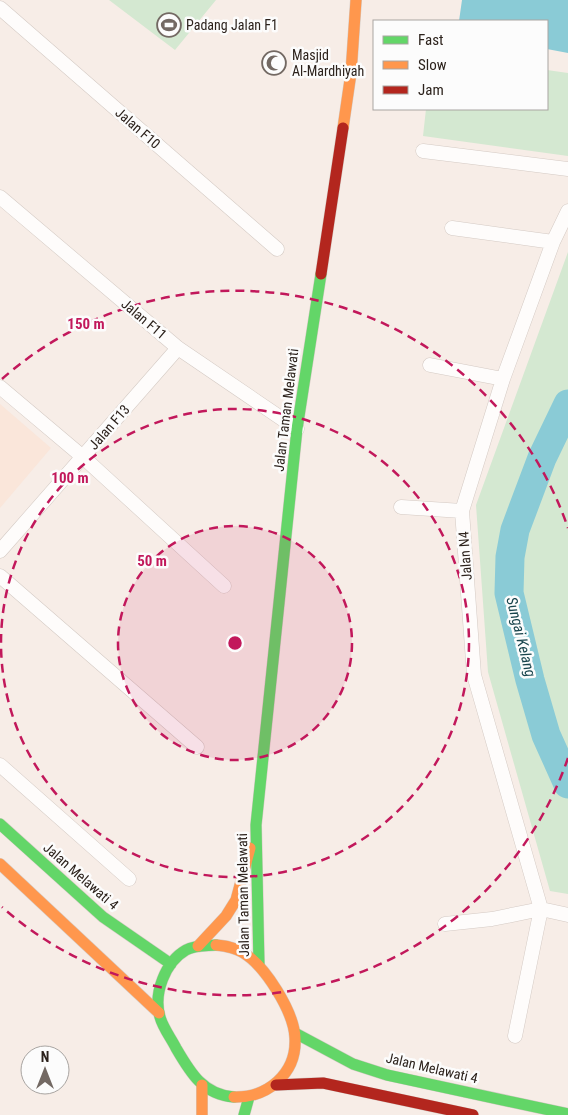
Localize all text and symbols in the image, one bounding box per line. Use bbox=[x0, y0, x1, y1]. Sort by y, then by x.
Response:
sports icon: Padang Jalan F1 bbox=[156, 12, 182, 38]
place label: Padang Jalan F1 bbox=[186, 17, 278, 33]
legend bbox=[373, 20, 548, 110]
text: Fast bbox=[418, 31, 443, 49]
place label: Masjid Al-Mardhiyah bbox=[292, 47, 364, 79]
mosque icon: Masjid Al-Mardhiyah bbox=[261, 50, 287, 76]
text: Slow bbox=[418, 56, 447, 74]
text: Jam bbox=[418, 81, 444, 99]
street label: Jalan F10 bbox=[112, 104, 164, 152]
street label: Jalan F11 bbox=[118, 296, 170, 342]
text: 150 m bbox=[67, 315, 105, 333]
street label: Jalan Taman Melawati bbox=[271, 348, 301, 472]
street label: Jalan F13 bbox=[85, 401, 133, 453]
text: 100 m bbox=[51, 469, 89, 487]
street label: Jalan N4 bbox=[455, 531, 475, 581]
text: 50 m bbox=[137, 552, 167, 570]
water label: Sungai Kelang bbox=[502, 595, 540, 679]
centre of rings bbox=[226, 634, 244, 652]
street label: Jalan Taman Melawati bbox=[234, 833, 252, 957]
street label: Jalan Melawati 4 bbox=[40, 839, 122, 913]
north arrow bbox=[20, 1045, 70, 1095]
text: N bbox=[41, 1049, 49, 1065]
street label: Jalan Melawati 4 bbox=[385, 1050, 480, 1086]

